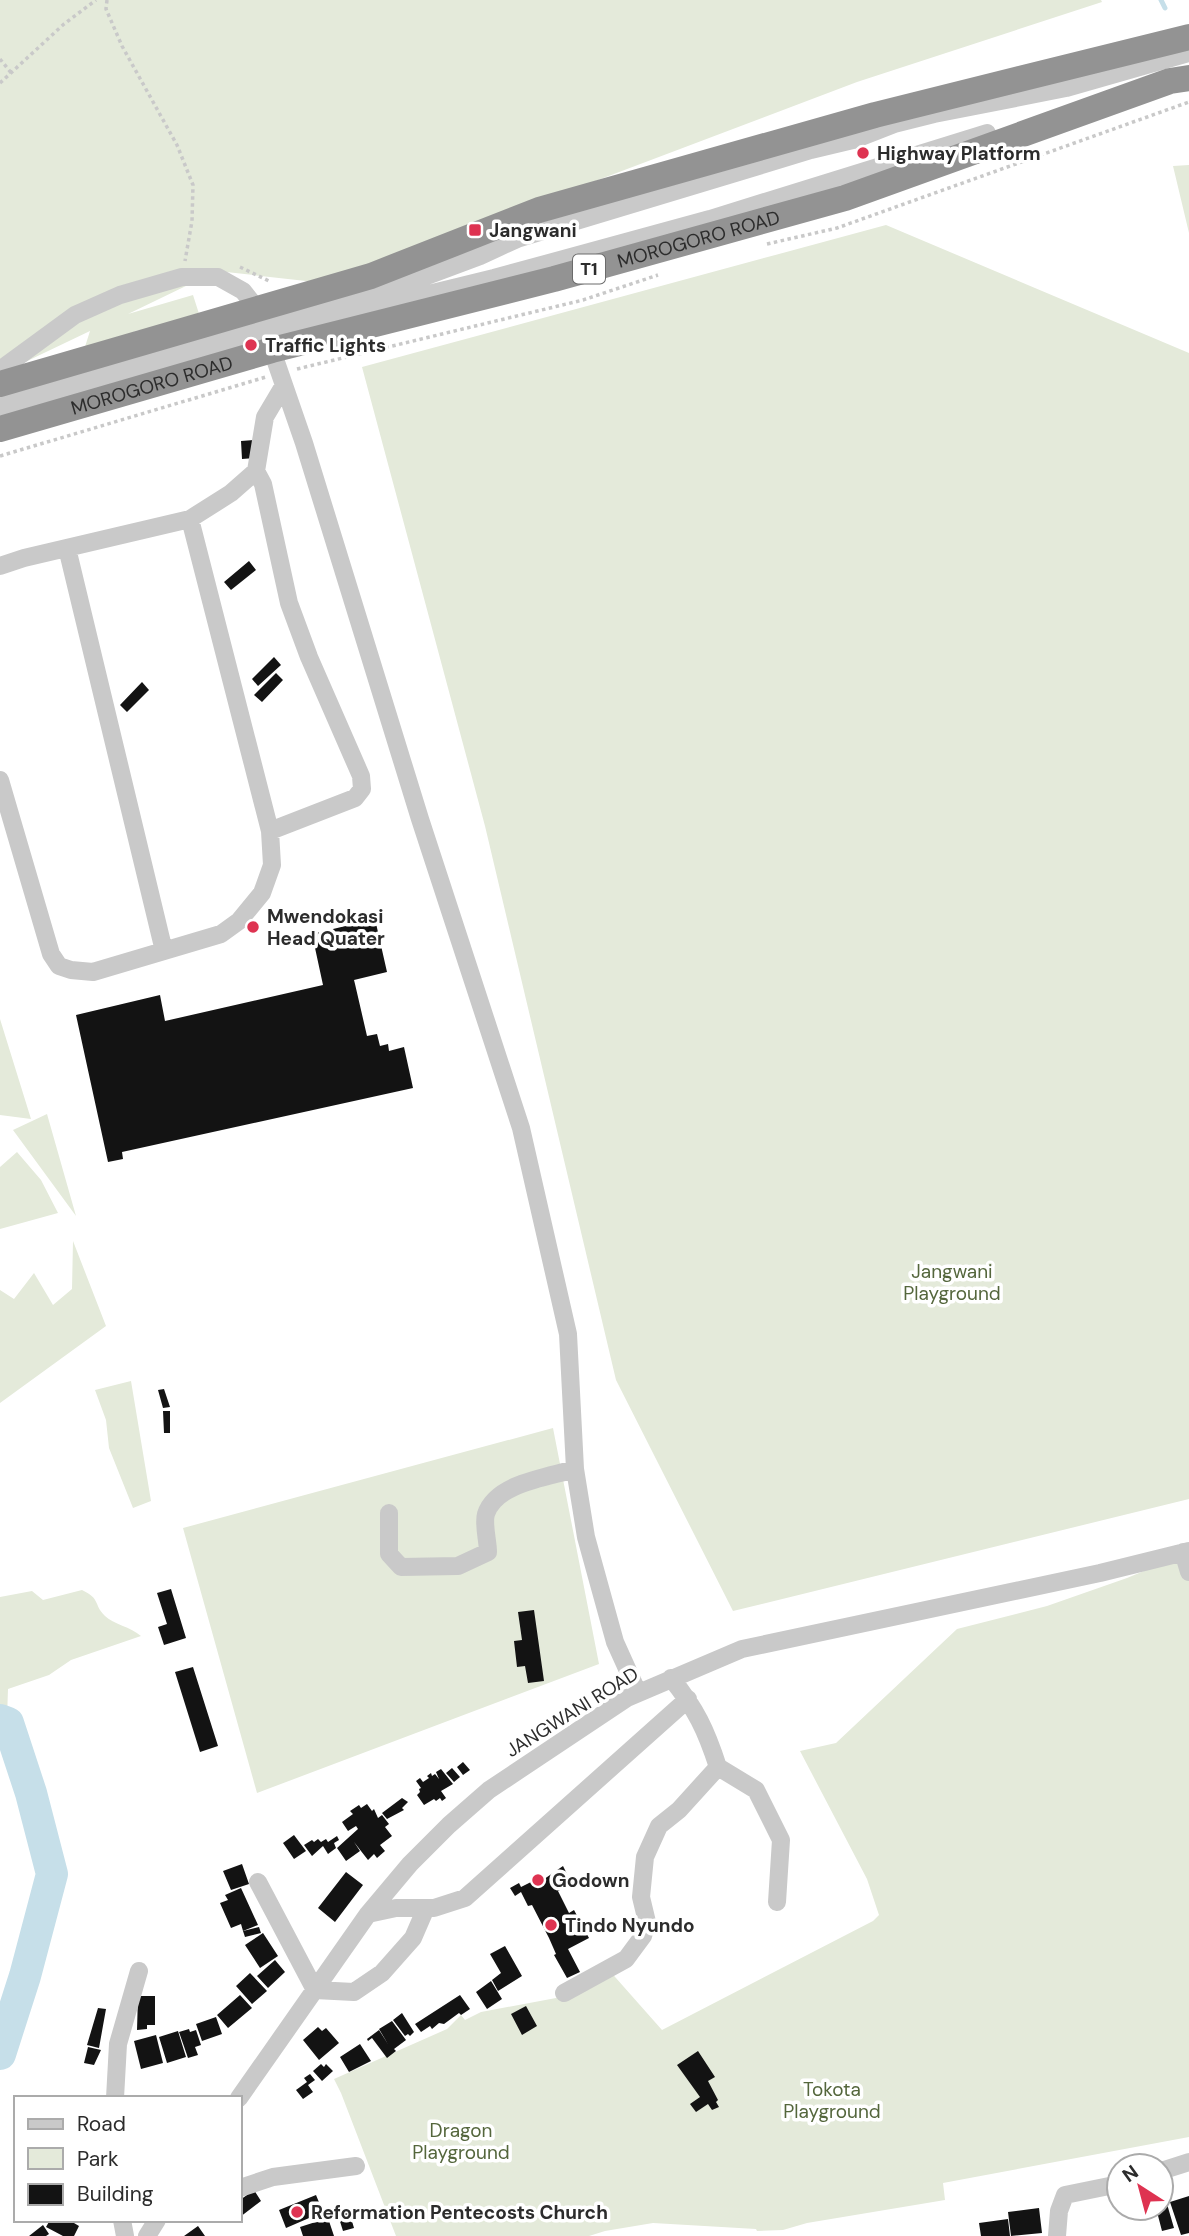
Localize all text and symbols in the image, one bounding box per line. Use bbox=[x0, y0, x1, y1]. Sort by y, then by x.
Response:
place label: Highway Platform bbox=[877, 141, 1041, 166]
marker: Highway Platform bbox=[855, 145, 871, 161]
street label: MOROGORO ROAD bbox=[614, 204, 783, 273]
place label: Jangwani bbox=[489, 218, 577, 243]
marker: Jangwani bbox=[467, 222, 483, 238]
road number: T1 bbox=[573, 255, 605, 284]
place label: Traffic Lights bbox=[265, 333, 386, 358]
marker: Traffic Lights bbox=[243, 337, 259, 353]
street label: MOROGORO ROAD bbox=[68, 350, 236, 420]
place label: Mwendokasi Head Quater bbox=[267, 904, 385, 951]
marker: Mwendokasi Head Quater bbox=[245, 919, 261, 935]
park label: Jangwani Playground bbox=[903, 1259, 1001, 1306]
street label: JANGWANI ROAD bbox=[501, 1661, 643, 1763]
place label: Godown bbox=[552, 1868, 629, 1893]
marker: Godown bbox=[530, 1872, 546, 1888]
place label: Tindo Nyundo bbox=[565, 1913, 695, 1938]
marker: Tindo Nyundo bbox=[543, 1917, 559, 1933]
park label: Tokota Playground bbox=[783, 2077, 881, 2124]
legend bbox=[14, 2096, 242, 2222]
text: Road bbox=[77, 2110, 126, 2138]
park label: Dragon Playground bbox=[412, 2118, 510, 2165]
text: Park bbox=[77, 2145, 119, 2173]
north arrow bbox=[1105, 2152, 1175, 2222]
text: N bbox=[1117, 2159, 1143, 2188]
text: Building bbox=[77, 2180, 154, 2208]
place label: Reformation Pentecosts Church bbox=[311, 2200, 608, 2225]
marker: Reformation Pentecosts Church bbox=[289, 2204, 305, 2220]

